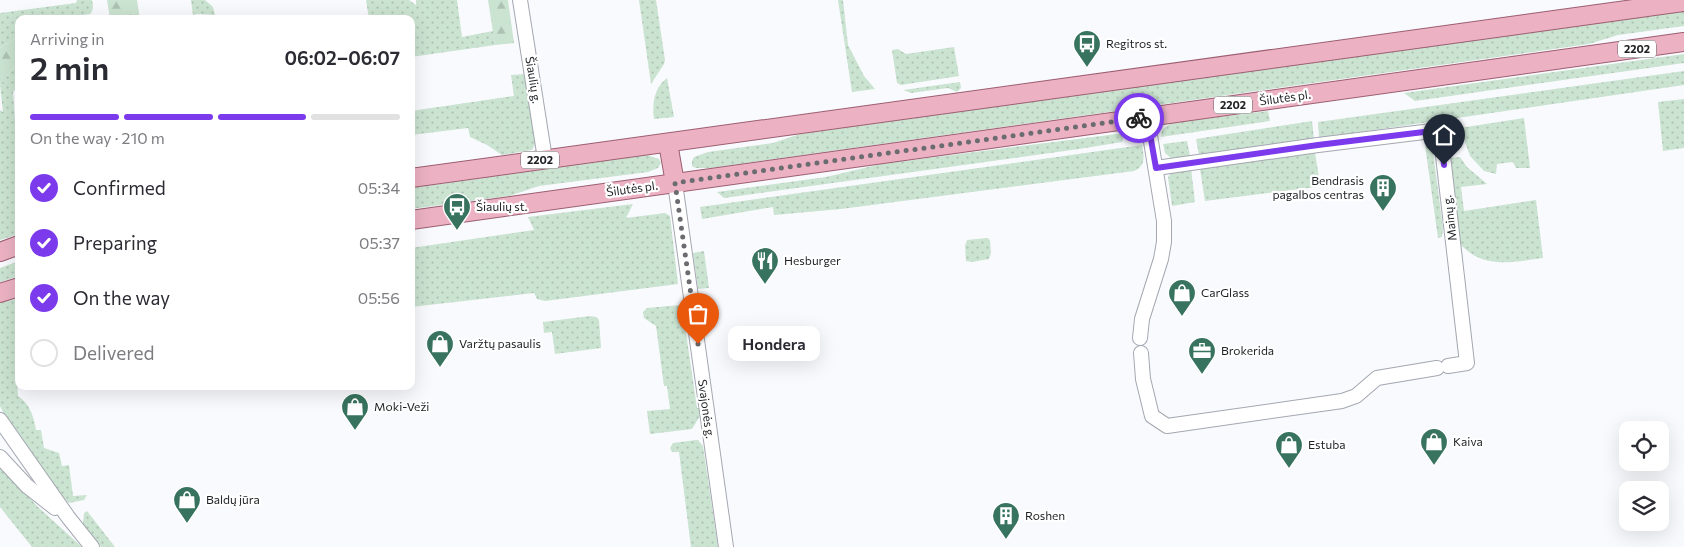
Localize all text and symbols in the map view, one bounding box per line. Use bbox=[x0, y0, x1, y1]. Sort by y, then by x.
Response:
text: Arriving in bbox=[30, 29, 104, 48]
bus stop icon: Regitros st. bbox=[1072, 29, 1102, 68]
place label: Regitros st. bbox=[1106, 36, 1167, 50]
road number: 2202 bbox=[1618, 41, 1656, 58]
text: 06:02–06:07 bbox=[285, 46, 400, 69]
text: 2 min bbox=[30, 47, 109, 87]
street label: Šiaulių g. bbox=[523, 55, 545, 105]
street label: Šilutės pl. bbox=[1258, 86, 1312, 108]
courier bbox=[1114, 93, 1164, 143]
road number: 2202 bbox=[1214, 96, 1252, 114]
icon: bike bbox=[1125, 104, 1153, 132]
pin bbox=[1423, 114, 1465, 165]
icon: home bbox=[1430, 121, 1458, 149]
text: On the way · 210 m bbox=[30, 128, 165, 147]
road number: 2202 bbox=[521, 152, 559, 168]
place label: Bendrasis pagalbos centras bbox=[1273, 173, 1364, 201]
building icon: Bendrasis pagalbos centras bbox=[1368, 173, 1398, 212]
icon: check bbox=[30, 174, 58, 202]
text: Confirmed bbox=[73, 176, 166, 199]
street label: Šilutės pl. bbox=[605, 177, 659, 199]
text: 05:34 bbox=[358, 178, 400, 197]
bus stop icon: Šiaulių st. bbox=[442, 192, 472, 231]
street label: Mainų g. bbox=[1439, 194, 1459, 242]
place label: Šiaulių st. bbox=[476, 199, 528, 213]
icon: check bbox=[30, 229, 58, 257]
text: Preparing bbox=[73, 231, 157, 254]
text: 05:37 bbox=[359, 233, 400, 252]
restaurant icon: Hesburger bbox=[750, 246, 780, 285]
place label: Hesburger bbox=[784, 253, 841, 267]
shop icon: CarGlass bbox=[1167, 278, 1197, 317]
icon: check bbox=[30, 284, 58, 312]
place label: CarGlass bbox=[1201, 285, 1249, 299]
text: On the way bbox=[73, 286, 170, 309]
text: 05:56 bbox=[358, 288, 400, 307]
pin bbox=[677, 293, 719, 344]
icon: bag bbox=[684, 300, 712, 328]
callout: Hondera bbox=[728, 326, 820, 362]
shop icon: Varžtų pasaulis bbox=[425, 329, 455, 368]
text: Hondera bbox=[742, 334, 806, 353]
place label: Varžtų pasaulis bbox=[459, 336, 541, 350]
office icon: Brokerida bbox=[1187, 336, 1217, 375]
text: Delivered bbox=[73, 341, 154, 364]
place label: Brokerida bbox=[1221, 343, 1274, 357]
street label: Svajonės g. bbox=[696, 378, 718, 440]
shop icon: Moki-Veži bbox=[340, 392, 370, 431]
place label: Moki-Veži bbox=[374, 399, 429, 413]
map controls bbox=[1619, 421, 1669, 531]
button: locate bbox=[1619, 421, 1669, 471]
shop icon: Kaiva bbox=[1419, 427, 1449, 466]
shop icon: Estuba bbox=[1274, 430, 1304, 469]
place label: Kaiva bbox=[1453, 434, 1483, 448]
place label: Estuba bbox=[1308, 437, 1346, 451]
button: layers bbox=[1619, 481, 1669, 531]
shop icon: Baldų jūra bbox=[172, 485, 202, 524]
place label: Baldų jūra bbox=[206, 492, 260, 506]
building icon: Roshen bbox=[991, 501, 1021, 540]
place label: Roshen bbox=[1025, 508, 1065, 522]

